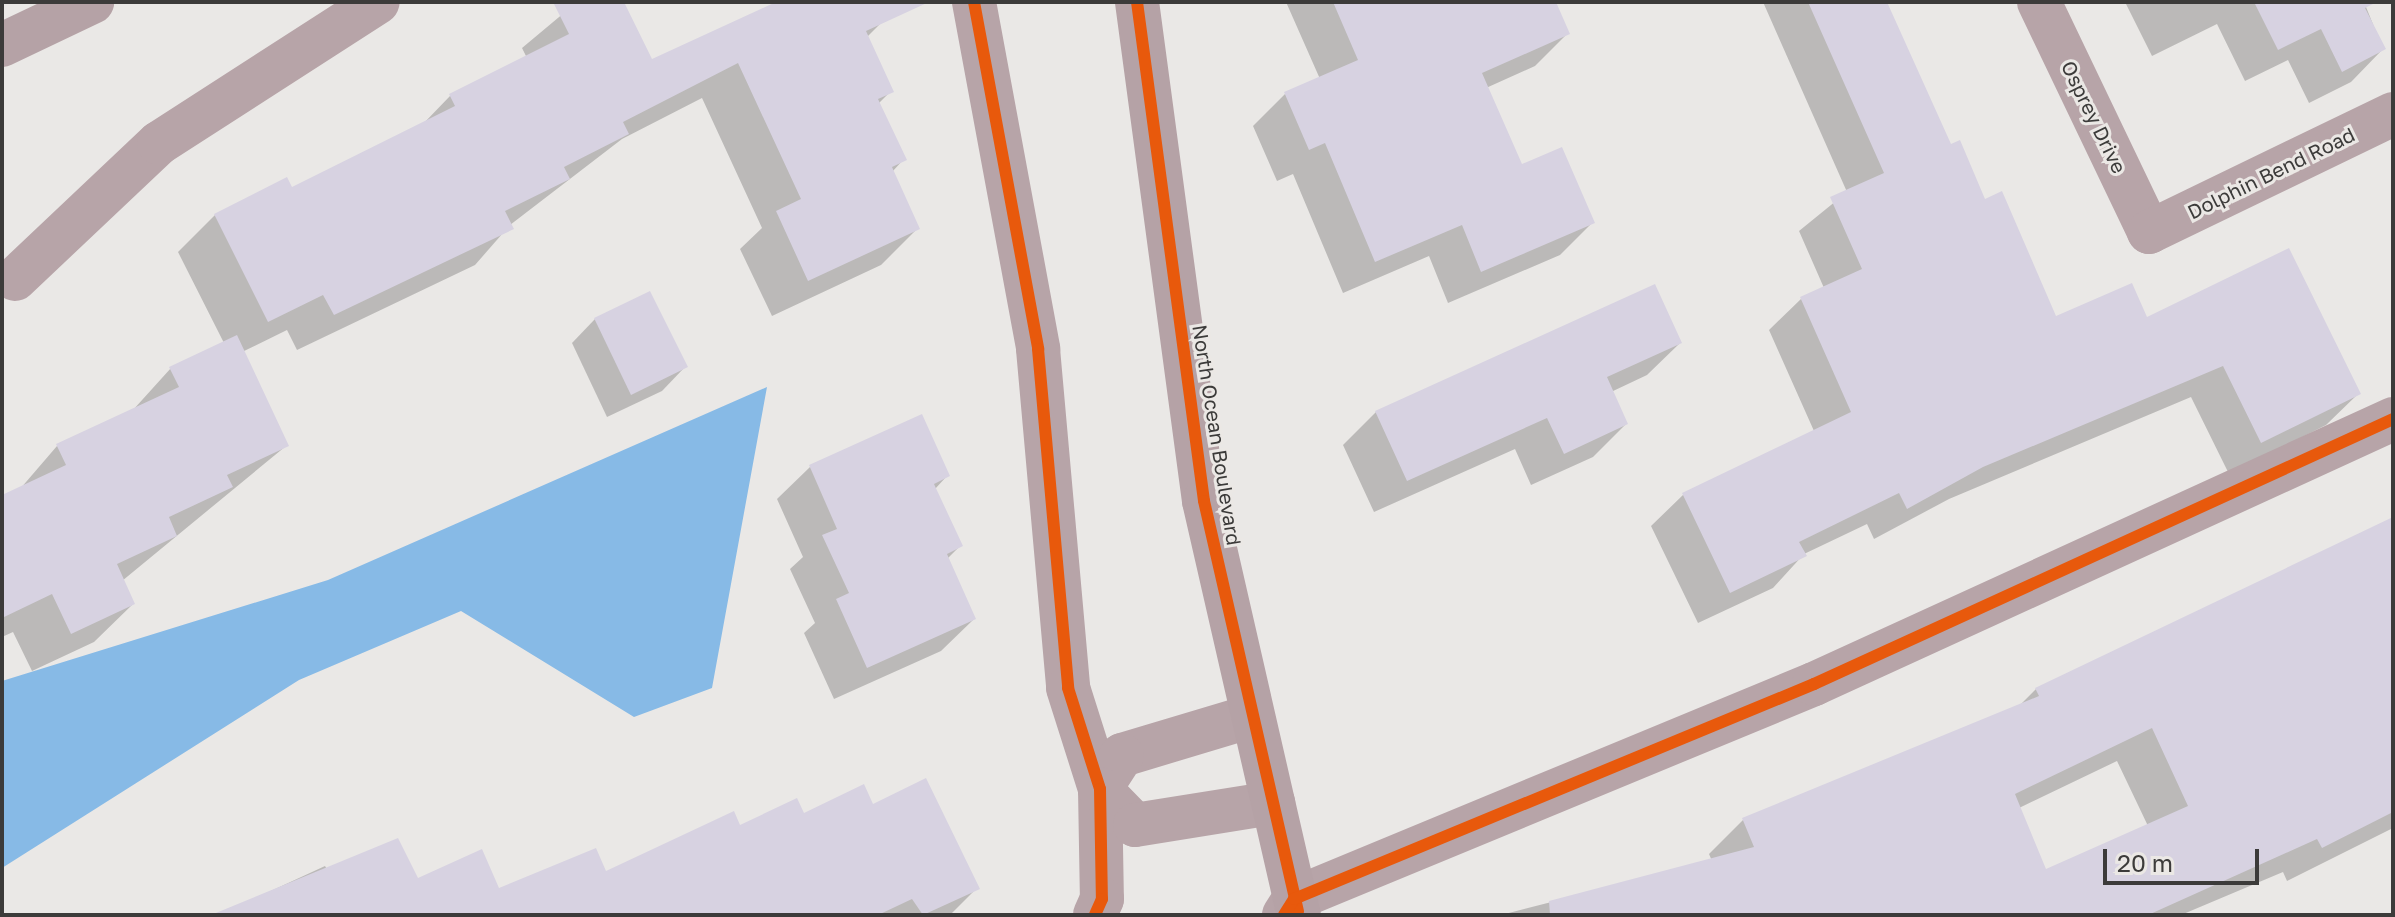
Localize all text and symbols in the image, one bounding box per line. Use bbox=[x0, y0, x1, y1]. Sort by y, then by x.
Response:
street label: Osprey Drive bbox=[2056, 57, 2132, 177]
street label: Dolphin Bend Road bbox=[2183, 122, 2359, 224]
street label: North Ocean Boulevard bbox=[1188, 323, 1246, 547]
scale bar bbox=[2107, 833, 2263, 883]
text: 20 m bbox=[2117, 848, 2173, 877]

